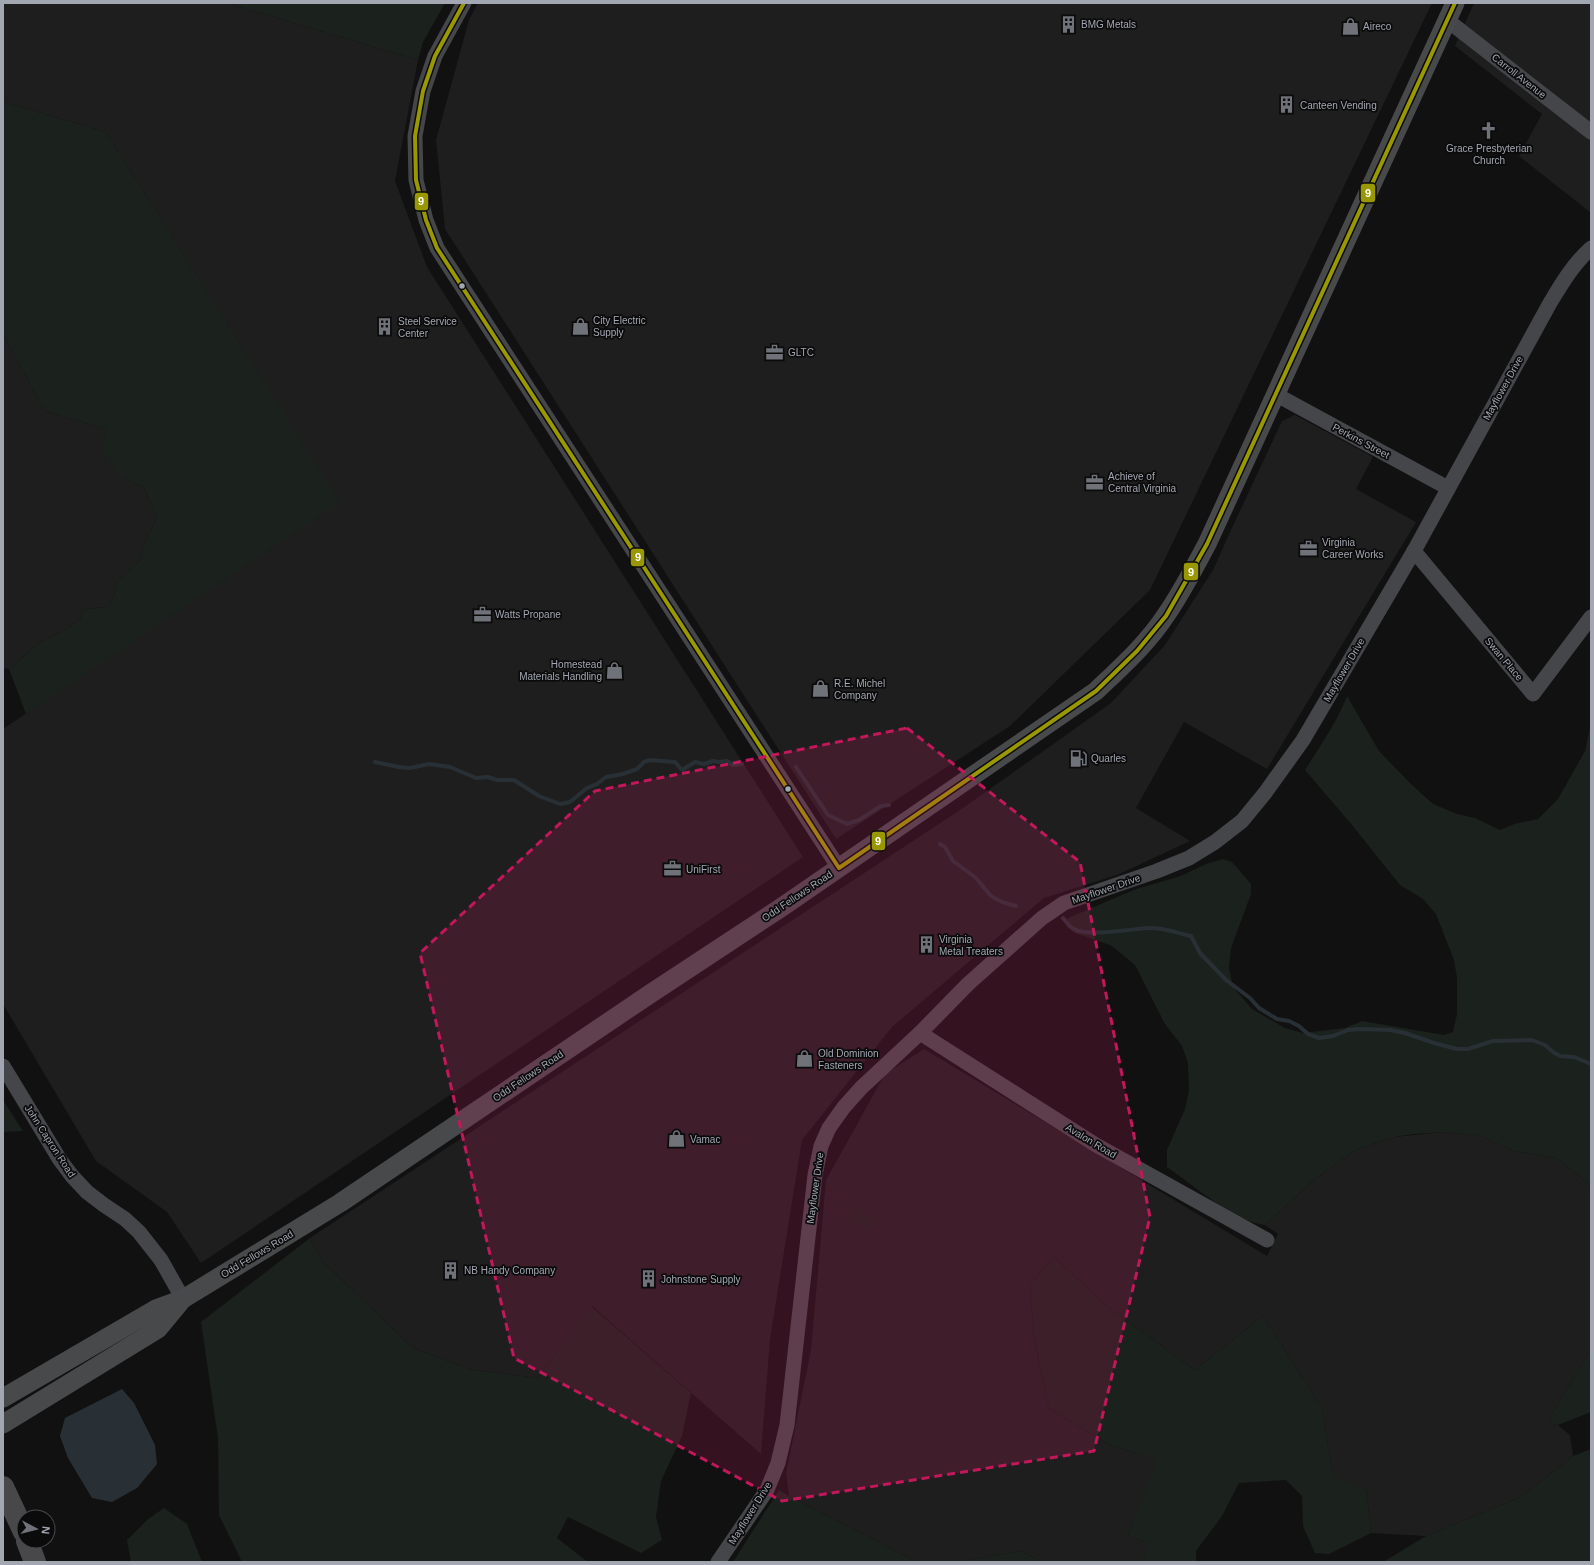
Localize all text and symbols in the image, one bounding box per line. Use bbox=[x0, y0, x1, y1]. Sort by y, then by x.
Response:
building icon: BMG Metals bbox=[1058, 14, 1078, 34]
shop icon: Aireco bbox=[1340, 16, 1360, 36]
place label: BMG Metals bbox=[1081, 19, 1136, 30]
place label: Aireco bbox=[1363, 21, 1392, 32]
street label: Carroll Avenue bbox=[1490, 52, 1548, 101]
building icon: Canteen Vending bbox=[1277, 95, 1297, 115]
place label: Canteen Vending bbox=[1300, 100, 1377, 111]
church icon: Grace Presbyterian Church bbox=[1479, 121, 1499, 141]
place label: Grace Presbyterian Church bbox=[1446, 143, 1532, 166]
line badge: 9 bbox=[1360, 183, 1376, 203]
text: 9 bbox=[1365, 187, 1371, 199]
line badge: 9 bbox=[414, 192, 429, 211]
text: 9 bbox=[418, 195, 424, 207]
unlabelled marker bbox=[457, 281, 467, 291]
place label: City Electric Supply bbox=[593, 315, 646, 338]
place label: Steel Service Center bbox=[398, 316, 457, 339]
shop icon: City Electric Supply bbox=[570, 316, 590, 336]
building icon: Steel Service Center bbox=[375, 317, 395, 337]
office icon: GLTC bbox=[765, 342, 785, 362]
place label: GLTC bbox=[788, 347, 814, 358]
street label: Mayflower Drive bbox=[1481, 354, 1525, 422]
street label: Perkins Street bbox=[1331, 421, 1391, 461]
place label: Achieve of Central Virginia bbox=[1108, 471, 1177, 494]
office icon: Achieve of Central Virginia bbox=[1085, 472, 1105, 492]
place label: Virginia Career Works bbox=[1322, 537, 1384, 560]
office icon: Virginia Career Works bbox=[1299, 538, 1319, 558]
line badge: 9 bbox=[630, 548, 645, 567]
text: 9 bbox=[635, 551, 641, 563]
line badge: 9 bbox=[1183, 562, 1199, 581]
text: 9 bbox=[1188, 566, 1194, 578]
office icon: Watts Propane bbox=[472, 604, 492, 624]
place label: Watts Propane bbox=[495, 609, 561, 620]
street label: Swan Place bbox=[1483, 635, 1525, 683]
street label: Mayflower Drive bbox=[1321, 636, 1367, 704]
place label: Homestead Materials Handling bbox=[519, 659, 602, 682]
shop icon: Homestead Materials Handling bbox=[605, 660, 625, 680]
place label: R.E. Michel Company bbox=[834, 678, 885, 701]
shop icon: R.E. Michel Company bbox=[811, 679, 831, 699]
fuel station icon: Quarles bbox=[1068, 748, 1088, 768]
place label: Quarles bbox=[1091, 753, 1126, 764]
unlabelled marker bbox=[783, 784, 793, 794]
line badge: 9 bbox=[871, 831, 886, 851]
text: 9 bbox=[875, 835, 881, 847]
office icon: UniFirst bbox=[663, 859, 683, 879]
place label: UniFirst bbox=[686, 864, 721, 875]
street label: Odd Fellows Road bbox=[760, 868, 834, 924]
street label: Mayflower Drive bbox=[1070, 872, 1142, 906]
place label: Virginia Metal Treaters bbox=[939, 934, 1003, 957]
building icon: Virginia Metal Treaters bbox=[916, 935, 936, 955]
street label: Odd Fellows Road bbox=[491, 1048, 565, 1104]
place label: Old Dominion Fasteners bbox=[818, 1048, 879, 1071]
shop icon: Old Dominion Fasteners bbox=[795, 1049, 815, 1069]
street label: John Capron Road bbox=[23, 1103, 77, 1179]
street label: Avalon Road bbox=[1064, 1122, 1118, 1160]
shop icon: Vamac bbox=[667, 1129, 687, 1149]
place label: Vamac bbox=[690, 1134, 720, 1145]
street label: Mayflower Drive bbox=[805, 1151, 825, 1224]
street label: Odd Fellows Road bbox=[219, 1228, 295, 1280]
building icon: NB Handy Company bbox=[441, 1260, 461, 1280]
place label: NB Handy Company bbox=[464, 1265, 555, 1276]
building icon: Johnstone Supply bbox=[638, 1269, 658, 1289]
place label: Johnstone Supply bbox=[661, 1274, 741, 1285]
street label: Mayflower Drive bbox=[726, 1479, 774, 1546]
north arrow bbox=[16, 1509, 56, 1549]
text: N bbox=[39, 1526, 52, 1535]

